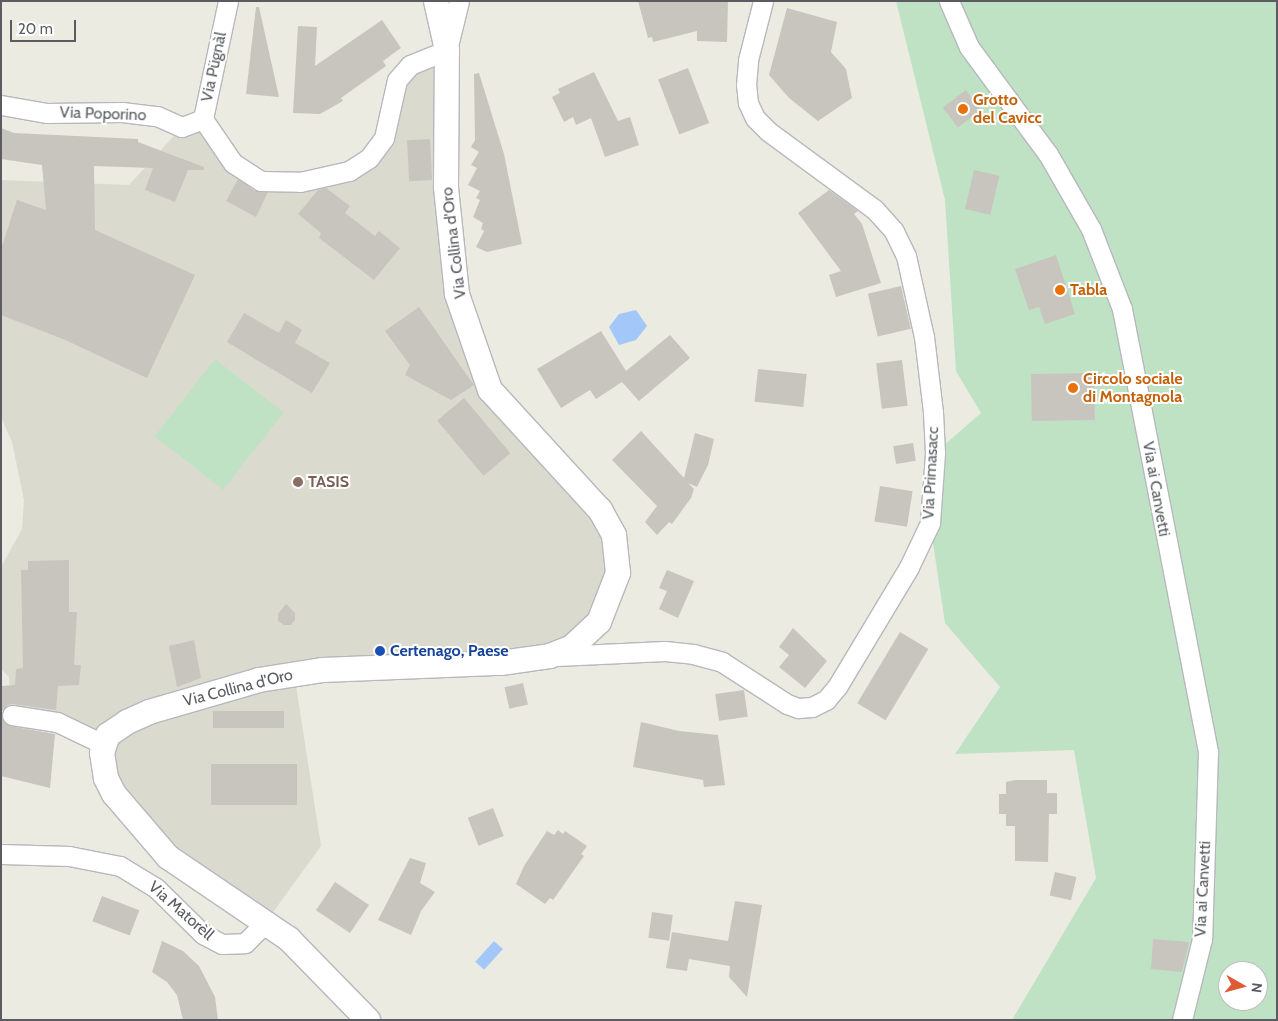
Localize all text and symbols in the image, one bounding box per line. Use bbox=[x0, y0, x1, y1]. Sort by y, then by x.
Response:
scale bar bbox=[12, 10, 79, 42]
text: 20 m bbox=[18, 20, 53, 38]
street label: Via Pügnàl bbox=[197, 30, 231, 104]
place label: Grotto del Cavicc bbox=[973, 90, 1042, 128]
street label: Via Poporino bbox=[59, 103, 147, 125]
marker: Grotto del Cavicc bbox=[957, 103, 969, 115]
street label: Via Collina d'Oro bbox=[438, 186, 470, 300]
place label: Tabla bbox=[1070, 280, 1107, 300]
marker: Tabla bbox=[1054, 284, 1066, 296]
place label: Circolo sociale di Montagnola bbox=[1083, 369, 1183, 407]
marker: Circolo sociale di Montagnola bbox=[1067, 382, 1079, 394]
street label: Via Primasacc bbox=[919, 426, 943, 520]
street label: Via ai Canvetti bbox=[1138, 440, 1174, 538]
place label: TASIS bbox=[308, 472, 349, 492]
marker: TASIS bbox=[292, 476, 304, 488]
place label: Certenago, Paese bbox=[390, 641, 509, 661]
marker: Certenago, Paese bbox=[374, 645, 386, 657]
street label: Via Collina d'Oro bbox=[181, 665, 295, 711]
street label: Via ai Canvetti bbox=[1191, 840, 1215, 938]
street label: Via Matorèll bbox=[144, 877, 218, 945]
north arrow bbox=[1218, 961, 1268, 1011]
text: N bbox=[1247, 982, 1266, 994]

